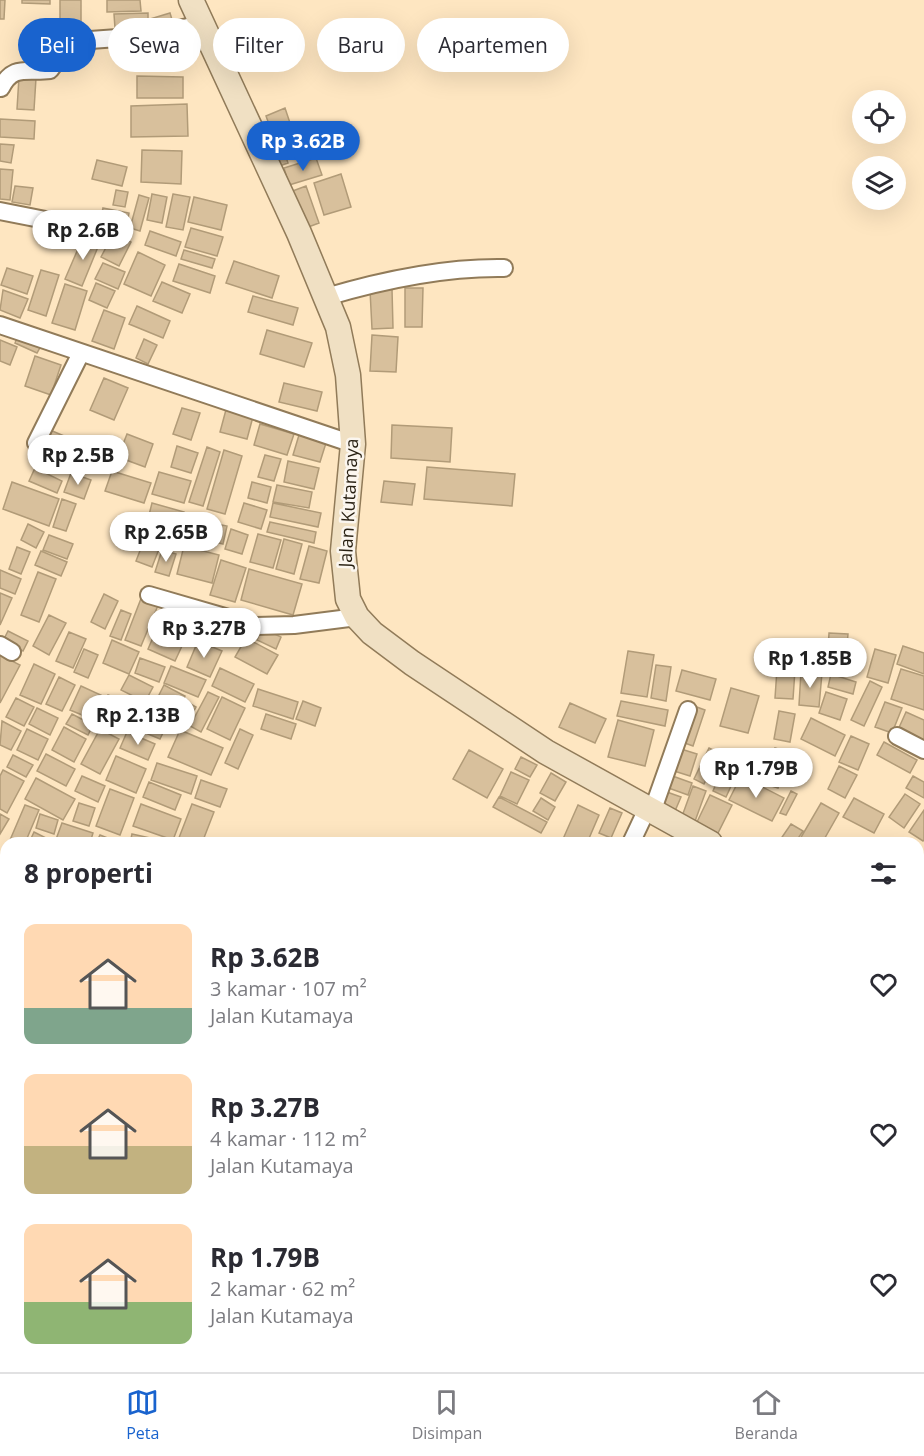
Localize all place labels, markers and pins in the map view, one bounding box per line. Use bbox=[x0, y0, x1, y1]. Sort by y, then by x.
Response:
pin: Rp 3.62B bbox=[241, 121, 365, 172]
pin: Rp 2.6B bbox=[28, 210, 138, 261]
pin: Rp 2.5B bbox=[23, 435, 133, 486]
pin: Rp 2.65B bbox=[104, 512, 228, 563]
pin: Rp 3.27B bbox=[142, 608, 266, 659]
pin: Rp 1.85B bbox=[748, 638, 872, 689]
pin: Rp 2.13B bbox=[76, 695, 200, 746]
pin: Rp 1.79B bbox=[694, 748, 818, 799]

